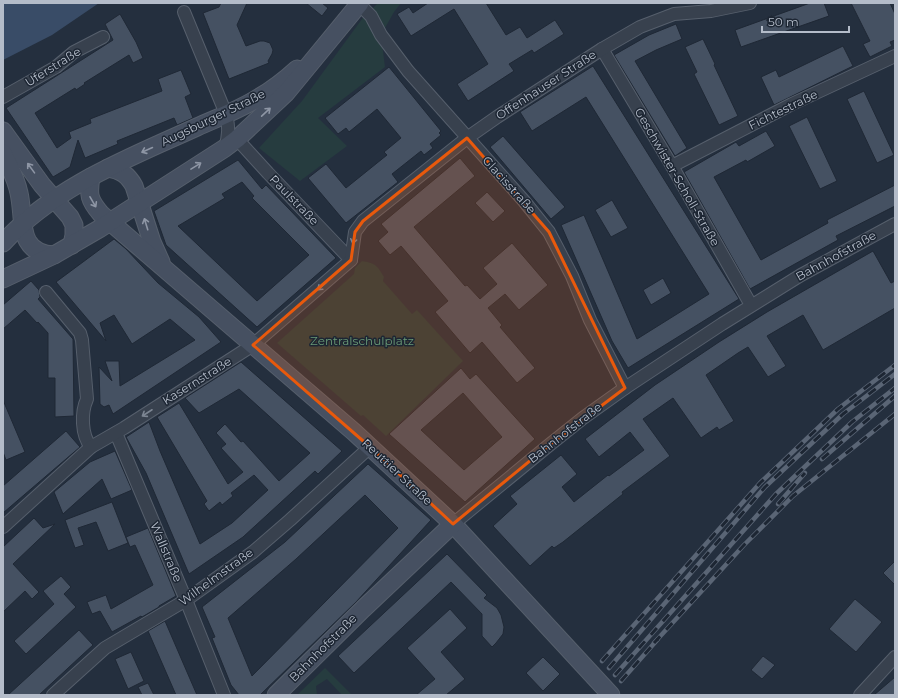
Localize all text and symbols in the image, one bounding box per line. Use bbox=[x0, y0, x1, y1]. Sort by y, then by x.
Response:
scale bar bbox=[762, 8, 849, 34]
text: 50 m bbox=[768, 14, 799, 29]
street label: Uferstraße bbox=[22, 44, 83, 90]
street label: Offenhauser Straße bbox=[493, 47, 599, 123]
street label: Augsburger Straße bbox=[158, 86, 267, 149]
street label: Fichtestraße bbox=[746, 86, 820, 133]
street label: Geschwister-Scholl-Straße bbox=[632, 105, 723, 249]
one-way arrow bbox=[261, 107, 271, 117]
one-way arrow bbox=[141, 147, 153, 154]
street label: Glacisstraße bbox=[479, 153, 539, 217]
one-way arrow bbox=[190, 162, 202, 170]
one-way arrow bbox=[26, 163, 35, 174]
street label: Paulstraße bbox=[267, 171, 322, 228]
one-way arrow bbox=[89, 196, 97, 208]
one-way arrow bbox=[142, 218, 149, 231]
street label: Bahnhofstraße bbox=[793, 227, 879, 284]
one-way arrow bbox=[350, 231, 358, 244]
one-way arrow bbox=[317, 281, 327, 291]
park label: Zentralschulplatz bbox=[310, 333, 414, 348]
street label: Kasernstraße bbox=[159, 353, 234, 408]
street label: Bahnhofstraße bbox=[525, 399, 605, 466]
one-way arrow bbox=[142, 409, 153, 417]
street label: Reuttier Straße bbox=[359, 435, 436, 508]
street label: Wallstraße bbox=[147, 520, 186, 584]
street label: Wilhelmstraße bbox=[176, 545, 256, 609]
street label: Bahnhofstraße bbox=[286, 611, 360, 685]

